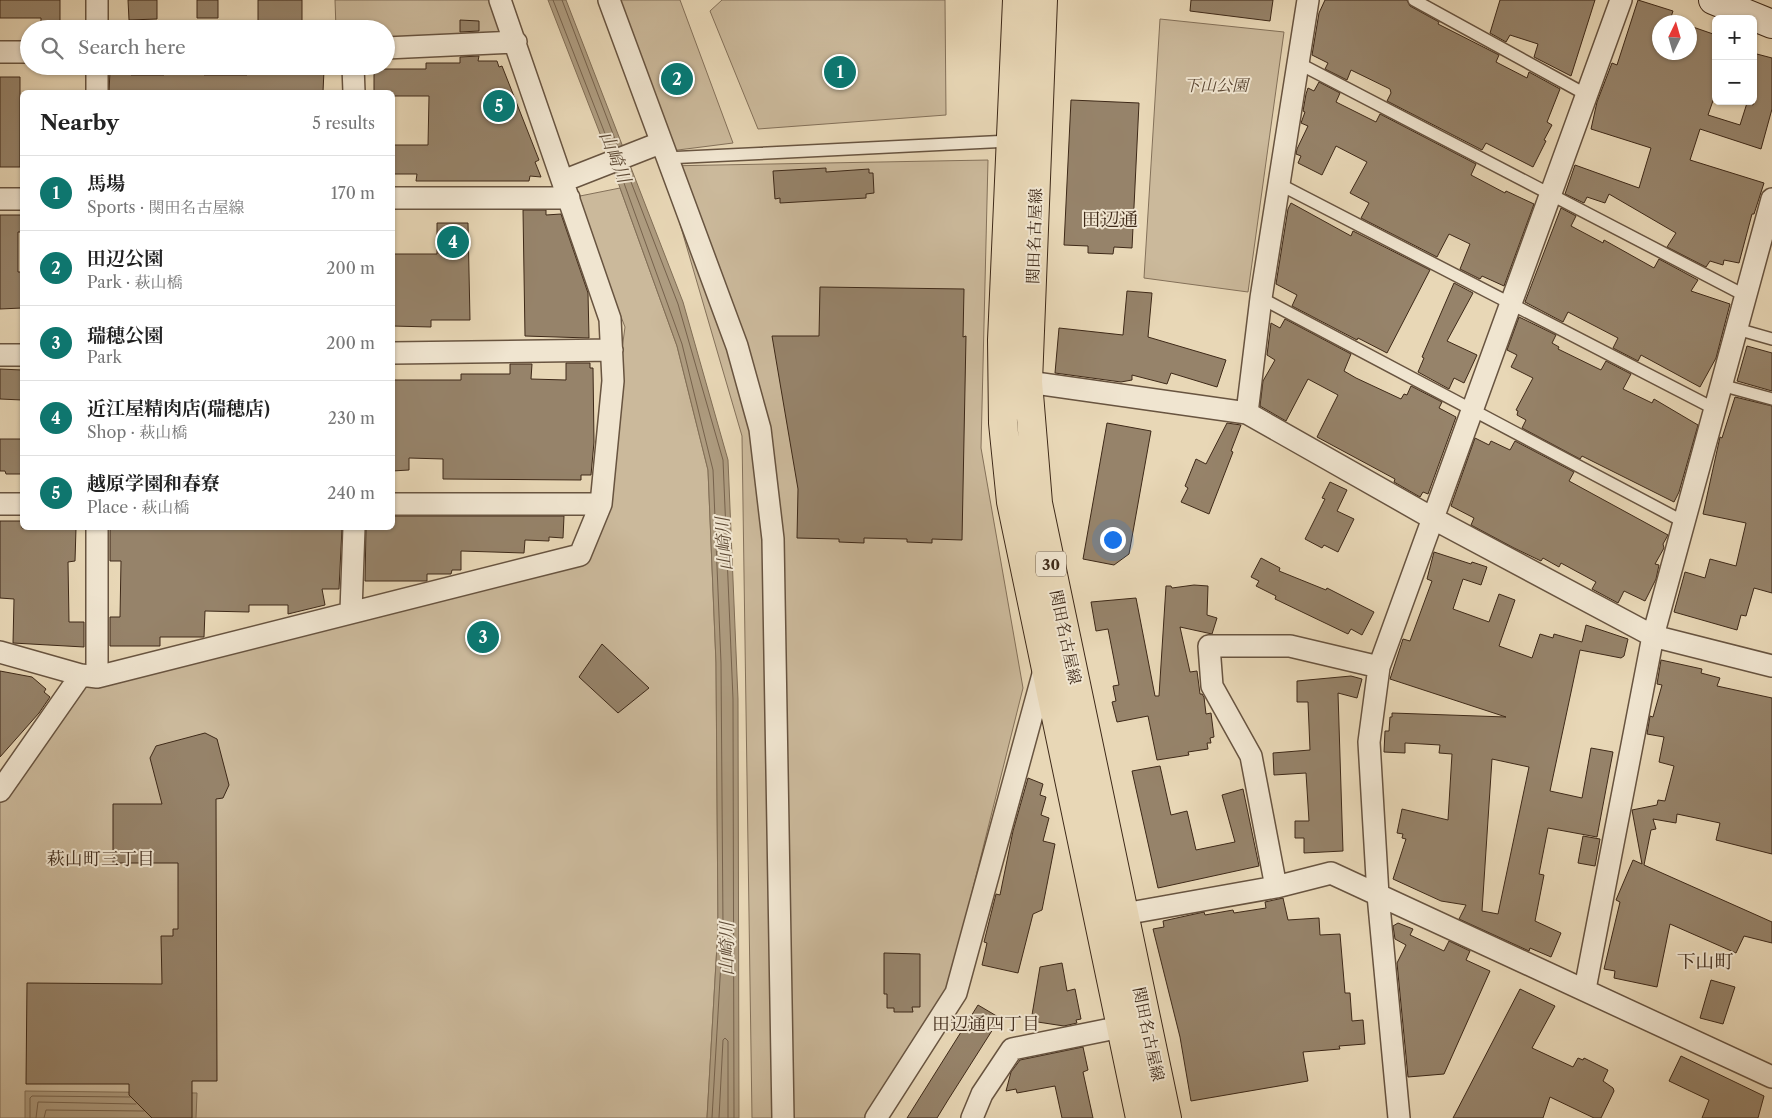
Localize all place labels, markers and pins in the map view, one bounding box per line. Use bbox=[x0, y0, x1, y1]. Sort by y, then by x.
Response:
pin: 1 bbox=[824, 53, 856, 91]
pin: 2 bbox=[661, 60, 693, 98]
pin: 5 bbox=[483, 87, 515, 125]
pin: 4 bbox=[437, 223, 469, 261]
pin: 3 bbox=[467, 618, 499, 656]

